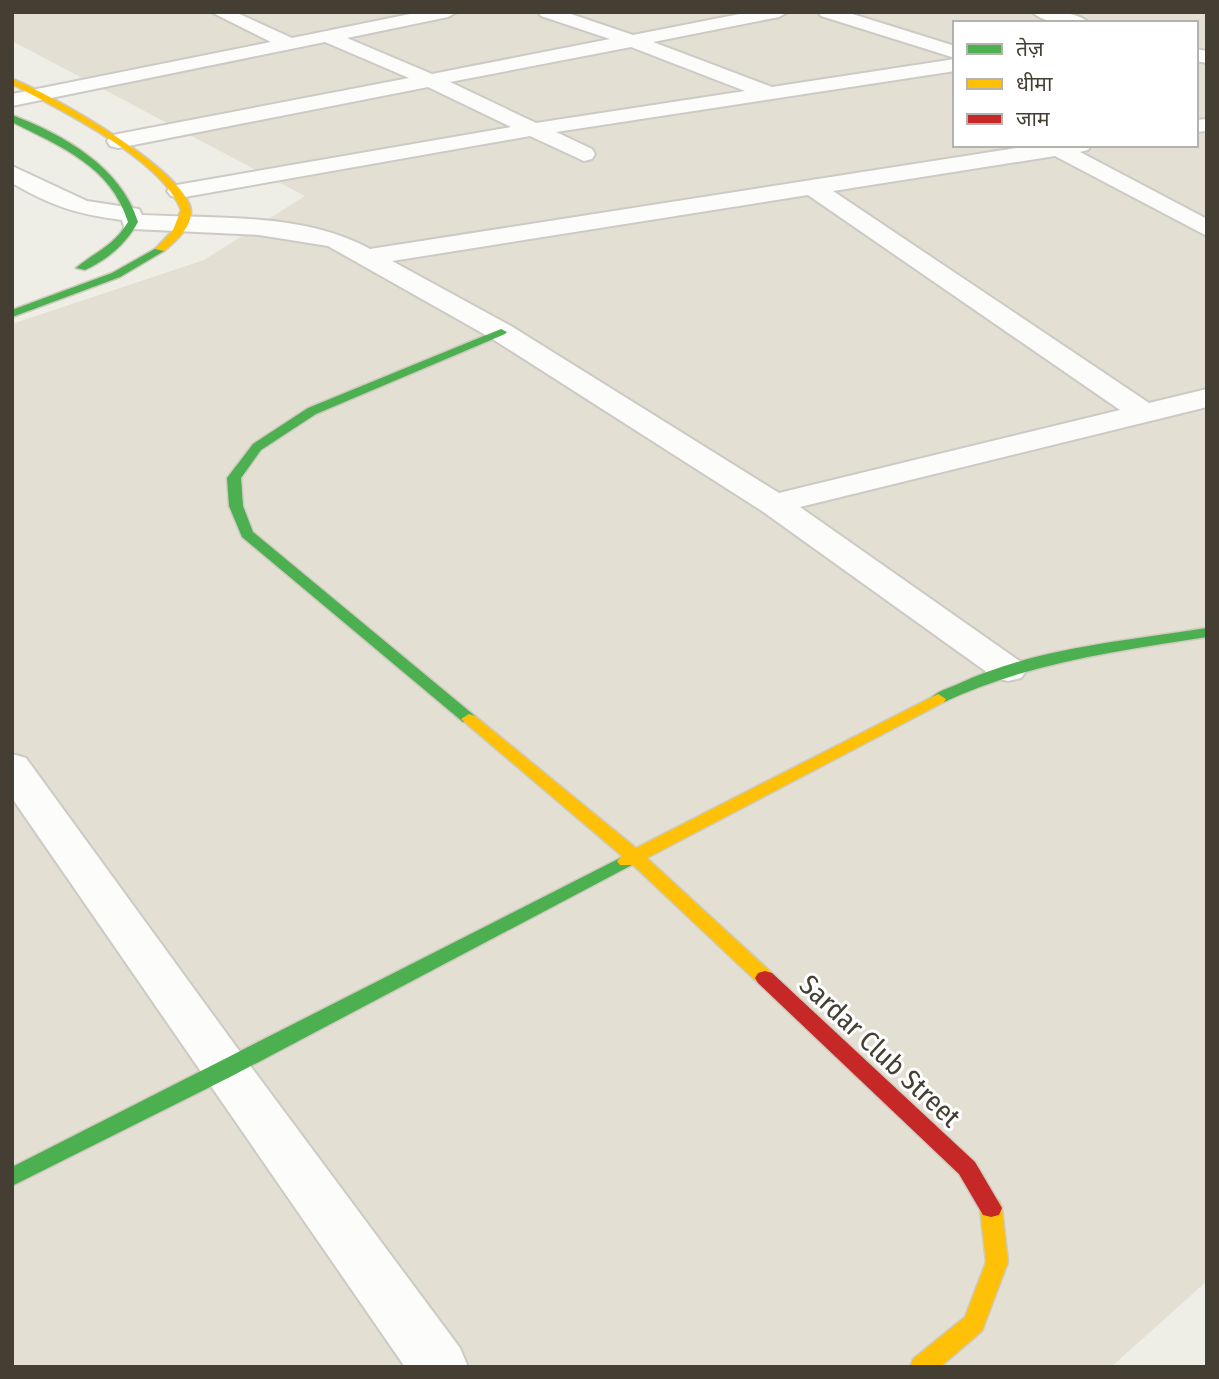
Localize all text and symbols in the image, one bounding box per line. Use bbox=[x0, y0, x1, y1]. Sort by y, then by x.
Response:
legend bbox=[953, 21, 1198, 147]
text: तेज़ bbox=[1016, 36, 1044, 62]
text: धीमा bbox=[1016, 71, 1053, 97]
text: जाम bbox=[1016, 106, 1050, 132]
street label: Sardar Club Street bbox=[793, 968, 968, 1135]

